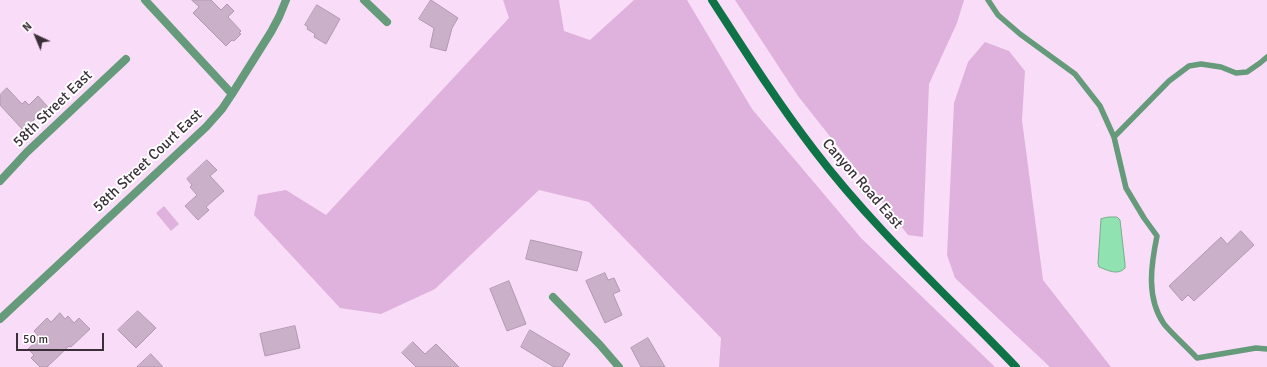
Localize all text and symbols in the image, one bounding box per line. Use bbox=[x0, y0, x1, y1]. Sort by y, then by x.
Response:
north arrow bbox=[16, 16, 56, 56]
text: N bbox=[20, 20, 35, 34]
street label: 58th Street East bbox=[10, 67, 96, 151]
street label: 58th Street Court East bbox=[90, 106, 206, 216]
street label: Canyon Road East bbox=[818, 135, 906, 233]
scale bar bbox=[18, 325, 106, 351]
text: 50 m bbox=[23, 332, 48, 347]

